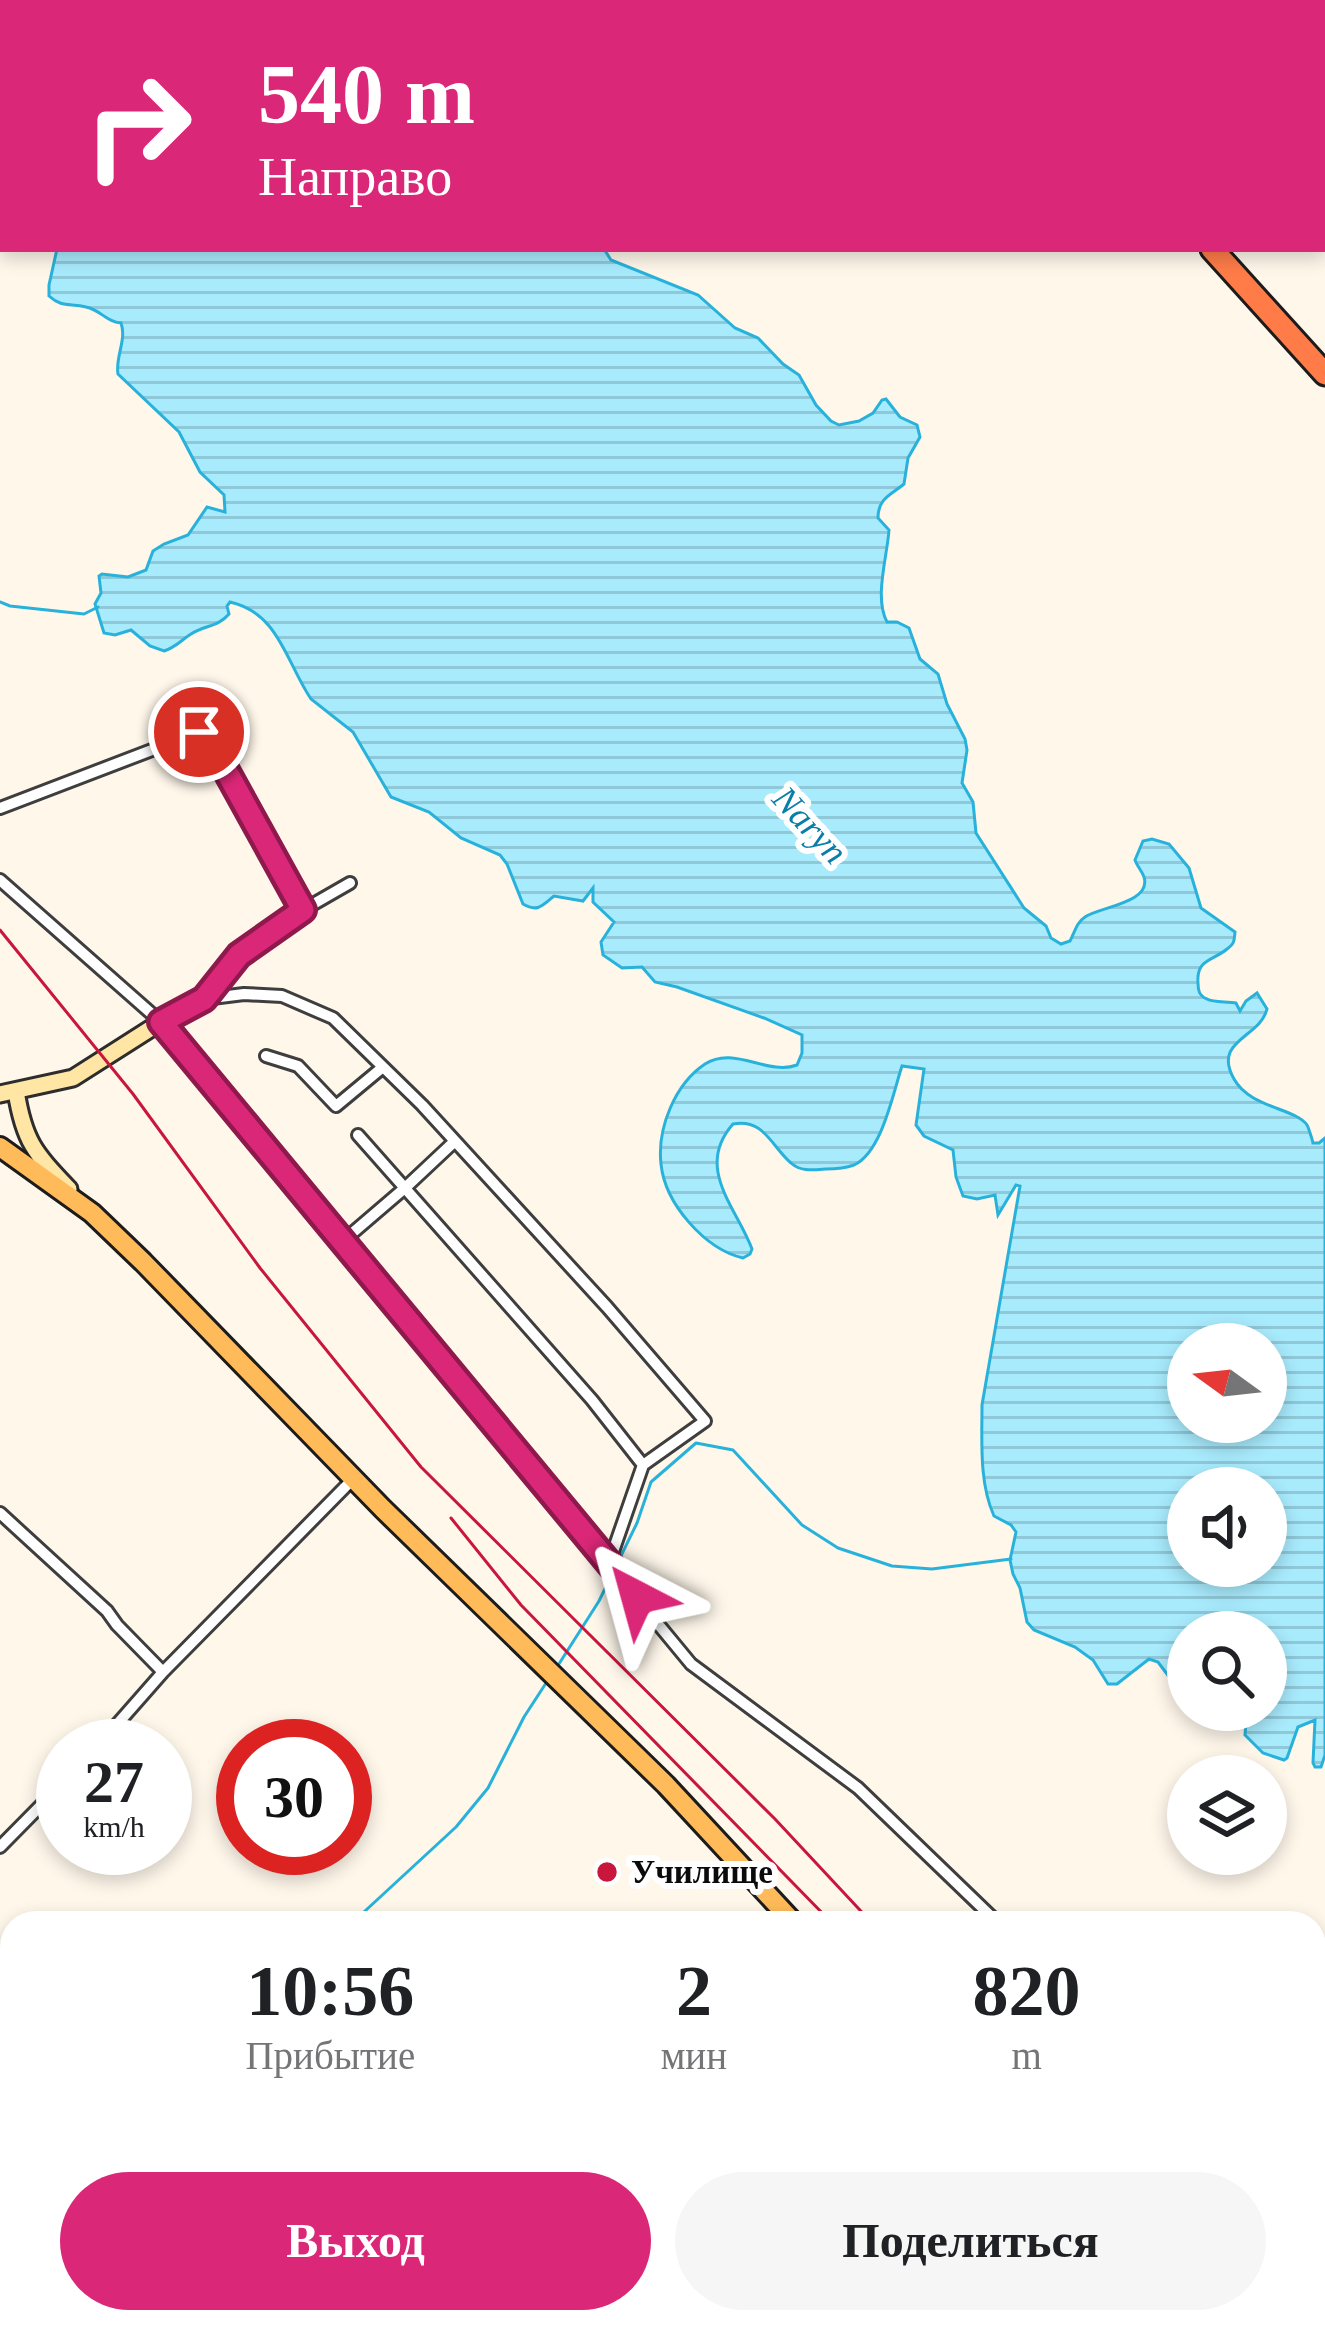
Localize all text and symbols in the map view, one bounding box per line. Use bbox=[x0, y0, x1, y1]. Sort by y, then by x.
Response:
icon: right bbox=[60, 48, 216, 204]
text: 540 m bbox=[258, 48, 475, 141]
text: Направо bbox=[258, 147, 452, 207]
pin bbox=[148, 681, 250, 783]
icon: arrive bbox=[166, 699, 232, 765]
water label: Naryn bbox=[764, 778, 855, 872]
north arrow bbox=[1167, 1323, 1287, 1443]
map controls bbox=[1167, 1323, 1287, 1875]
button: sound bbox=[1167, 1467, 1287, 1587]
position arrow bbox=[574, 1534, 700, 1660]
button: search bbox=[1167, 1611, 1287, 1731]
speed limit sign: 30 bbox=[216, 1719, 372, 1875]
text: 27 bbox=[84, 1749, 144, 1815]
button: layers bbox=[1167, 1755, 1287, 1875]
text: km/h bbox=[83, 1810, 145, 1843]
place label: Училище bbox=[631, 1854, 773, 1890]
marker: Училище bbox=[594, 1859, 620, 1885]
text: 10:56 bbox=[246, 1951, 414, 2031]
text: 2 bbox=[676, 1951, 712, 2031]
text: 820 bbox=[973, 1951, 1081, 2031]
text: Прибытие bbox=[245, 2034, 415, 2077]
text: мин bbox=[661, 2034, 727, 2077]
text: m bbox=[1011, 2034, 1042, 2077]
button: Выход bbox=[60, 2172, 651, 2310]
button: Поделиться bbox=[675, 2172, 1266, 2310]

